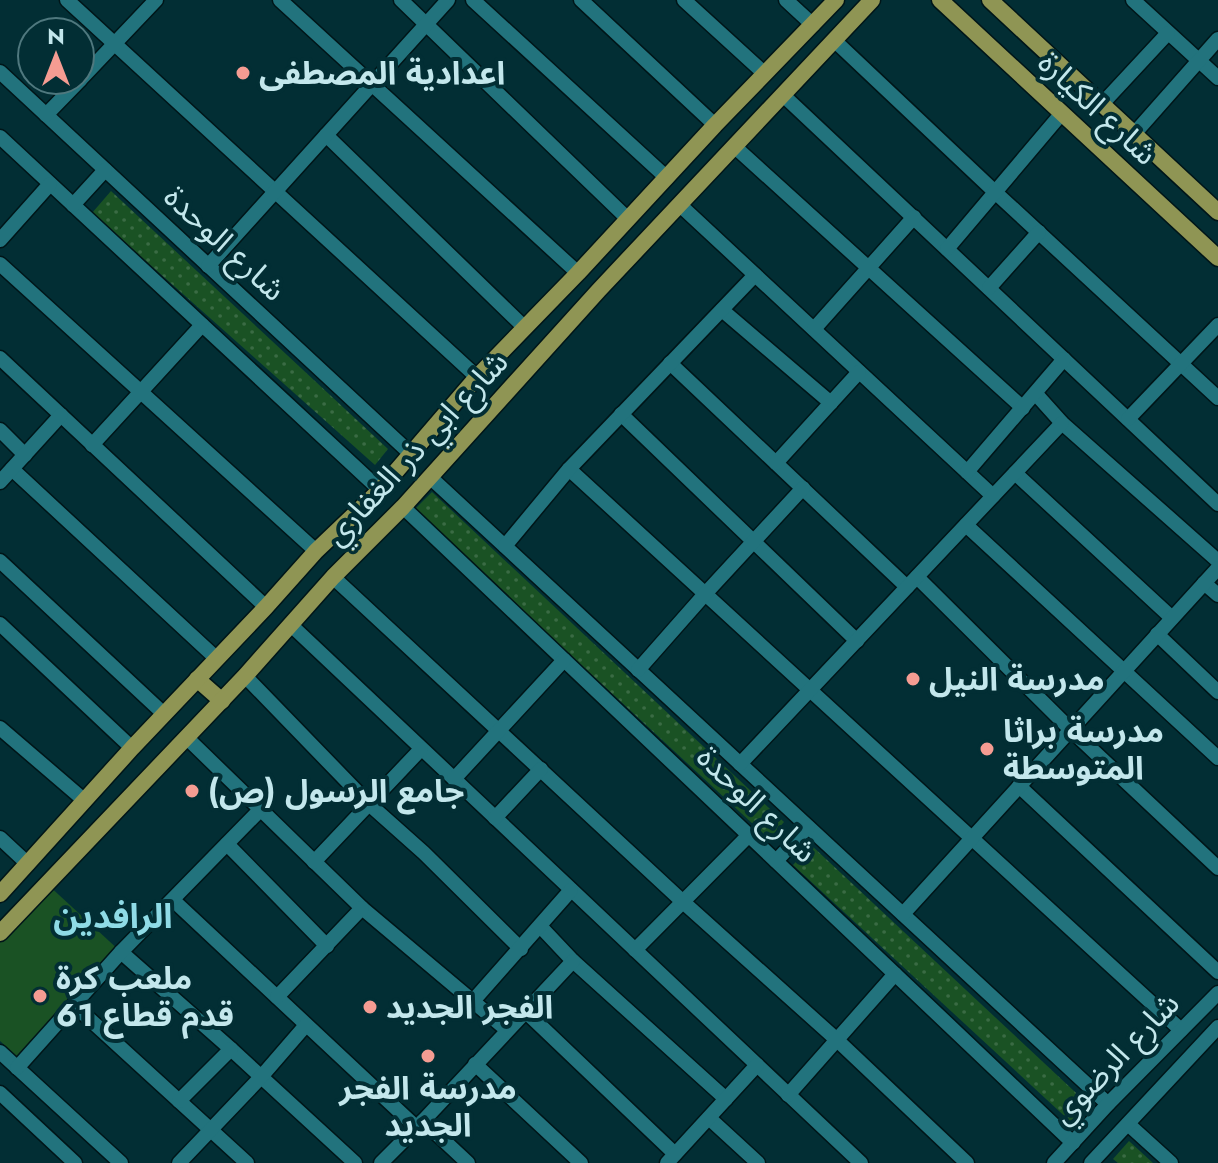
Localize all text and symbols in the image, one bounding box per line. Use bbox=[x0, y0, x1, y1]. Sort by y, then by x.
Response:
north arrow bbox=[16, 16, 96, 96]
text: N bbox=[47, 20, 65, 52]
street label: شارع الكيارة bbox=[1027, 40, 1168, 176]
place label: اعدادية المصطفى bbox=[259, 50, 505, 96]
marker: اعدادية المصطفى bbox=[234, 64, 252, 82]
street label: شارع الوحدة bbox=[153, 174, 296, 312]
street label: شارع ابي ذر الغفاري bbox=[313, 340, 520, 557]
place label: مدرسة النيل bbox=[929, 656, 1105, 702]
marker: مدرسة النيل bbox=[904, 670, 922, 688]
place label: مدرسة براثا المتوسطة bbox=[1003, 708, 1164, 791]
street label: شارع الوحدة bbox=[686, 735, 828, 874]
marker: مدرسة براثا المتوسطة bbox=[978, 740, 996, 758]
place label: جامع الرسول (ص) bbox=[208, 768, 464, 815]
marker: جامع الرسول (ص) bbox=[183, 782, 201, 800]
district label: الرافدين bbox=[53, 892, 173, 941]
place label: ملعب كرة قدم قطاع 61 bbox=[56, 955, 234, 1040]
street label: شارع الرضوي bbox=[1040, 982, 1191, 1135]
place label: الفجر الجديد bbox=[386, 984, 553, 1030]
marker: ملعب كرة قدم قطاع 61 bbox=[31, 987, 49, 1005]
marker: الفجر الجديد bbox=[361, 998, 379, 1016]
marker: مدرسة الفجر الجديد bbox=[419, 1047, 437, 1065]
place label: مدرسة الفجر الجديد bbox=[337, 1065, 517, 1148]

